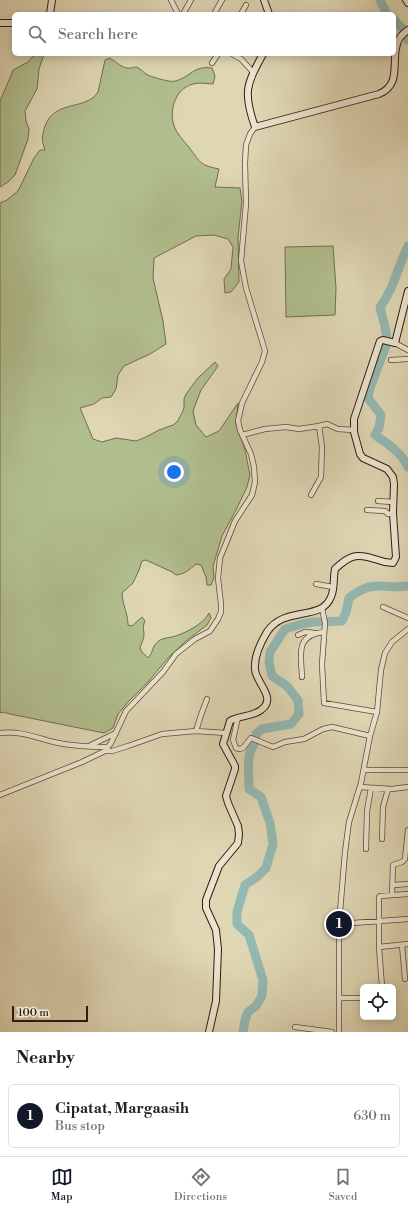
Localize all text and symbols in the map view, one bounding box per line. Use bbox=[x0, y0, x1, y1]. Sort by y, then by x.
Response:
search box bbox=[12, 12, 396, 56]
icon: search bbox=[26, 23, 48, 45]
text: Search here bbox=[58, 25, 138, 44]
your location bbox=[164, 462, 184, 482]
pin: 1 bbox=[326, 909, 352, 939]
map controls bbox=[360, 984, 396, 1020]
button: locate bbox=[360, 984, 396, 1020]
scale bar bbox=[12, 1004, 88, 1023]
text: 100 m bbox=[18, 1006, 49, 1020]
text: Nearby bbox=[16, 1047, 75, 1069]
text: Cipatat, Margaasih bbox=[55, 1099, 189, 1118]
text: 1 bbox=[27, 1108, 33, 1124]
text: 630 m bbox=[353, 1108, 391, 1124]
text: Bus stop bbox=[55, 1118, 105, 1134]
tab: Map bbox=[51, 1166, 73, 1204]
tab: Directions bbox=[174, 1166, 227, 1204]
tab: Saved bbox=[328, 1166, 357, 1204]

